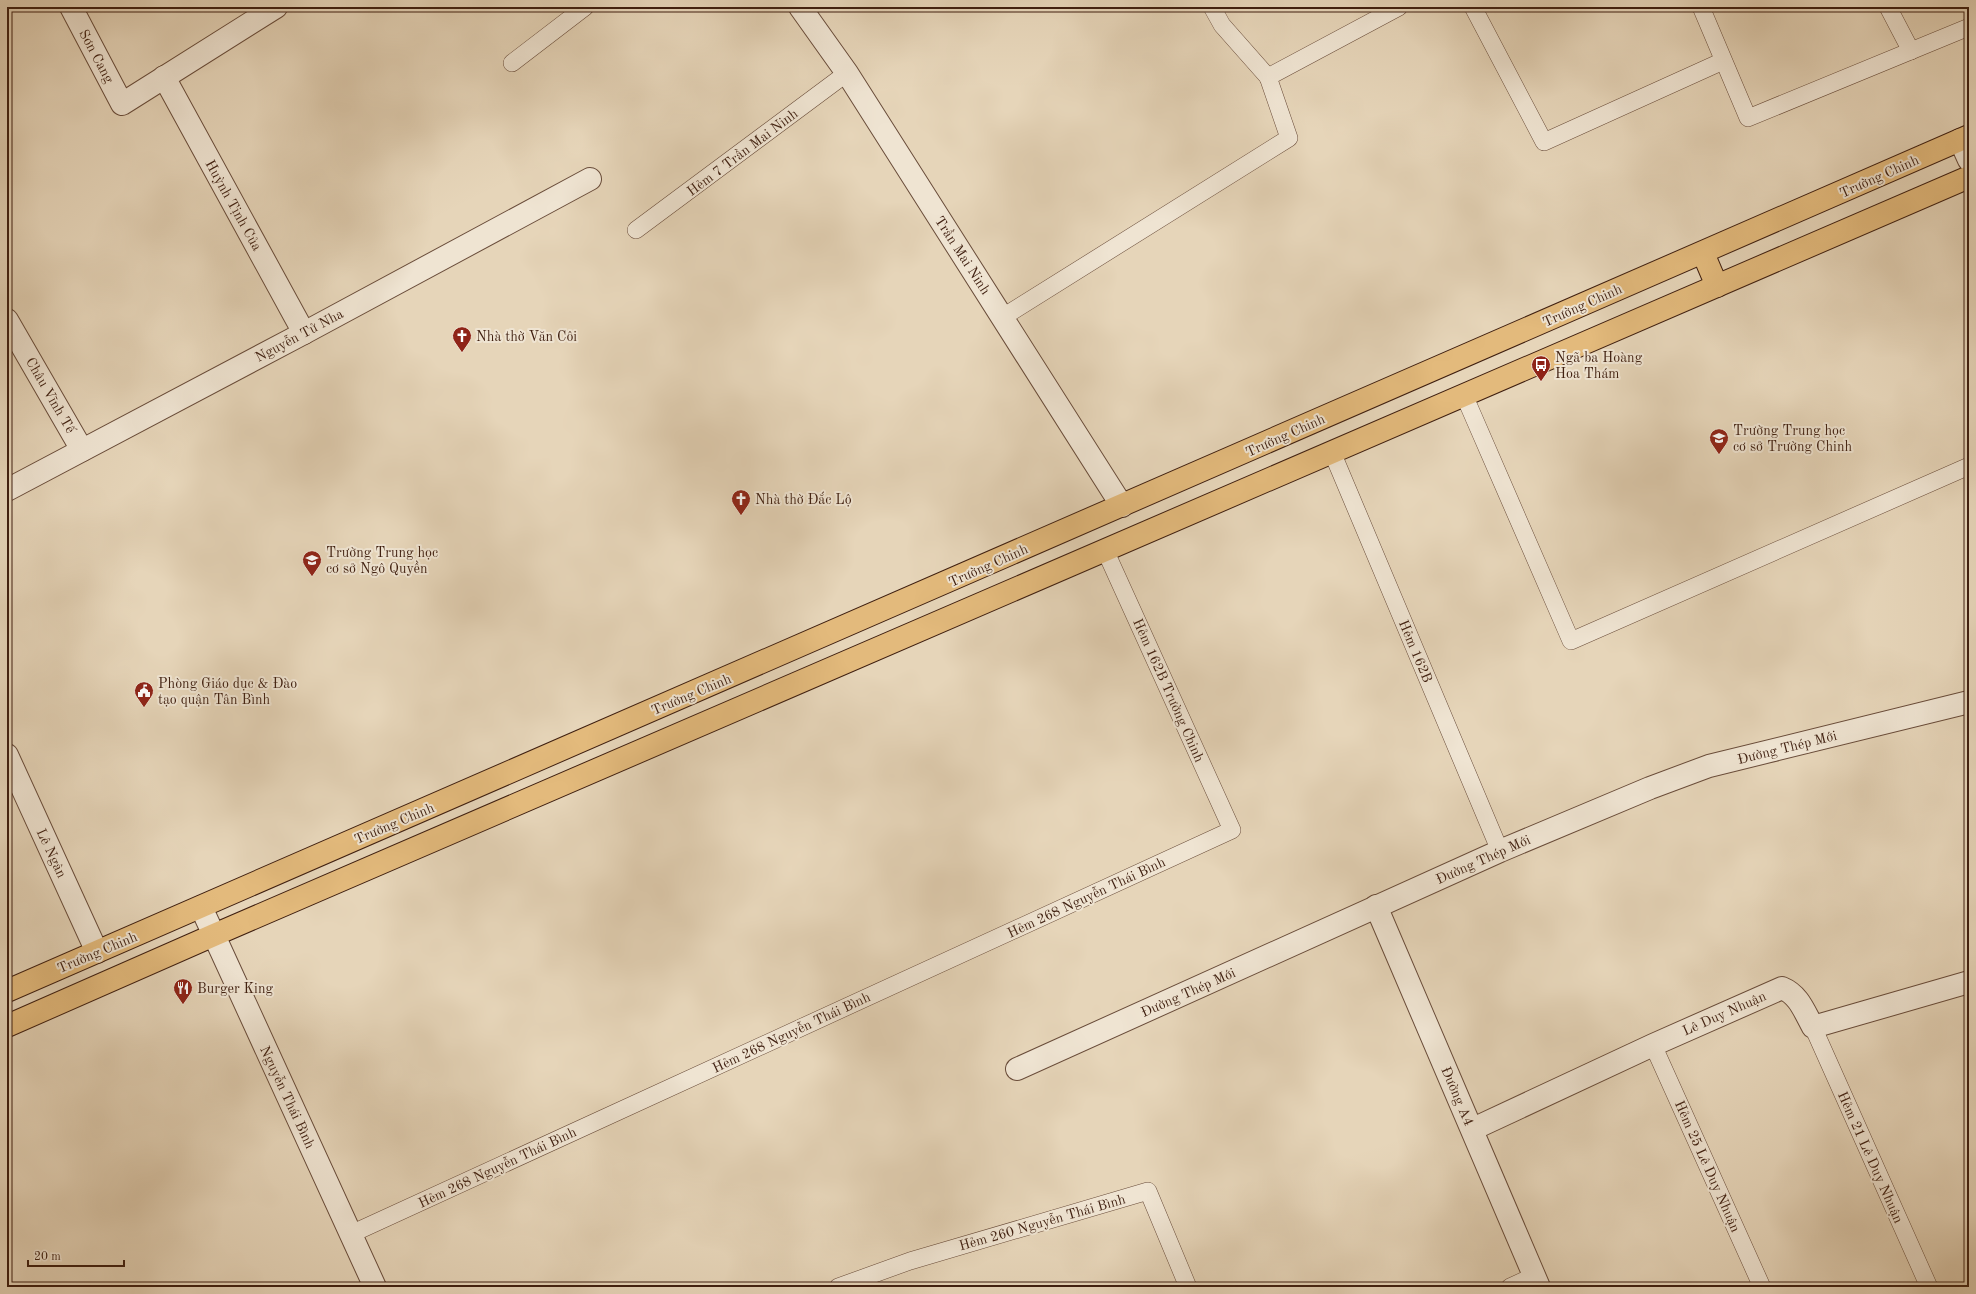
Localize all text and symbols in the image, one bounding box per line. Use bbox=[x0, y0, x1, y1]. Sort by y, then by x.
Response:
street label: Sơn Cang bbox=[76, 27, 116, 86]
street label: Hẻm 7 Trần Mai Ninh bbox=[683, 105, 801, 199]
street label: Trường Chinh bbox=[1838, 153, 1921, 201]
street label: Huỳnh Tịnh Của bbox=[202, 158, 264, 253]
street label: Trần Mai Ninh bbox=[932, 213, 994, 298]
street label: Trường Chinh bbox=[1541, 282, 1624, 330]
street label: Nguyễn Tử Nha bbox=[253, 306, 346, 365]
church icon: Nhà thờ Văn Côi bbox=[451, 325, 473, 353]
place label: Nhà thờ Văn Côi bbox=[476, 330, 577, 344]
place label: Ngã ba Hoàng Hoa Thám bbox=[1555, 351, 1643, 381]
bus stop icon: Ngã ba Hoàng Hoa Thám bbox=[1530, 354, 1552, 382]
street label: Châu Vĩnh Tế bbox=[23, 355, 79, 437]
street label: Trường Chinh bbox=[1244, 412, 1327, 460]
place label: Trường Trung học cơ sở Trường Chinh bbox=[1733, 424, 1852, 454]
school or university icon: Trường Trung học cơ sở Trường Chinh bbox=[1708, 427, 1730, 455]
church icon: Nhà thờ Đắc Lộ bbox=[730, 488, 752, 516]
place label: Nhà thờ Đắc Lộ bbox=[755, 491, 852, 507]
street label: Trường Chinh bbox=[947, 542, 1030, 590]
place label: Trường Trung học cơ sở Ngô Quyền bbox=[326, 546, 438, 576]
school or university icon: Trường Trung học cơ sở Ngô Quyền bbox=[301, 549, 323, 577]
street label: Hẻm 162B Trường Chinh bbox=[1130, 616, 1206, 765]
street label: Hẻm 162B bbox=[1396, 618, 1435, 685]
street label: Trường Chinh bbox=[649, 672, 734, 718]
place label: Phòng Giáo dục & Đào tạo quận Tân Bình bbox=[158, 677, 297, 707]
public building icon: Phòng Giáo dục & Đào tạo quận Tân Bình bbox=[133, 680, 155, 708]
street label: Đường Thép Mới bbox=[1736, 729, 1839, 767]
street label: Trường Chinh bbox=[352, 801, 437, 847]
street label: Lê Ngân bbox=[34, 827, 69, 881]
street label: Đường Thép Mới bbox=[1434, 833, 1533, 887]
street label: Hẻm 268 Nguyễn Thái Bình bbox=[1005, 854, 1168, 941]
street label: Trường Chinh bbox=[55, 930, 140, 976]
street label: Đường Thép Mới bbox=[1139, 966, 1238, 1020]
restaurant icon: Burger King bbox=[172, 977, 194, 1005]
place label: Burger King bbox=[197, 982, 273, 996]
street label: Hẻm 268 Nguyễn Thái Bình bbox=[710, 989, 873, 1076]
street label: Lê Duy Nhuận bbox=[1681, 989, 1769, 1039]
street label: Nguyễn Thái Bình bbox=[257, 1043, 318, 1151]
street label: Đường A4 bbox=[1438, 1065, 1476, 1128]
street label: Hẻm 21 Lê Duy Nhuận bbox=[1835, 1089, 1906, 1226]
street label: Hẻm 25 Lê Duy Nhuận bbox=[1672, 1098, 1743, 1235]
street label: Hẻm 268 Nguyễn Thái Bình bbox=[416, 1124, 579, 1211]
street label: Hẻm 260 Nguyễn Thái Bình bbox=[957, 1191, 1128, 1253]
scale bar bbox=[28, 1242, 124, 1268]
text: 20 m bbox=[34, 1251, 61, 1263]

